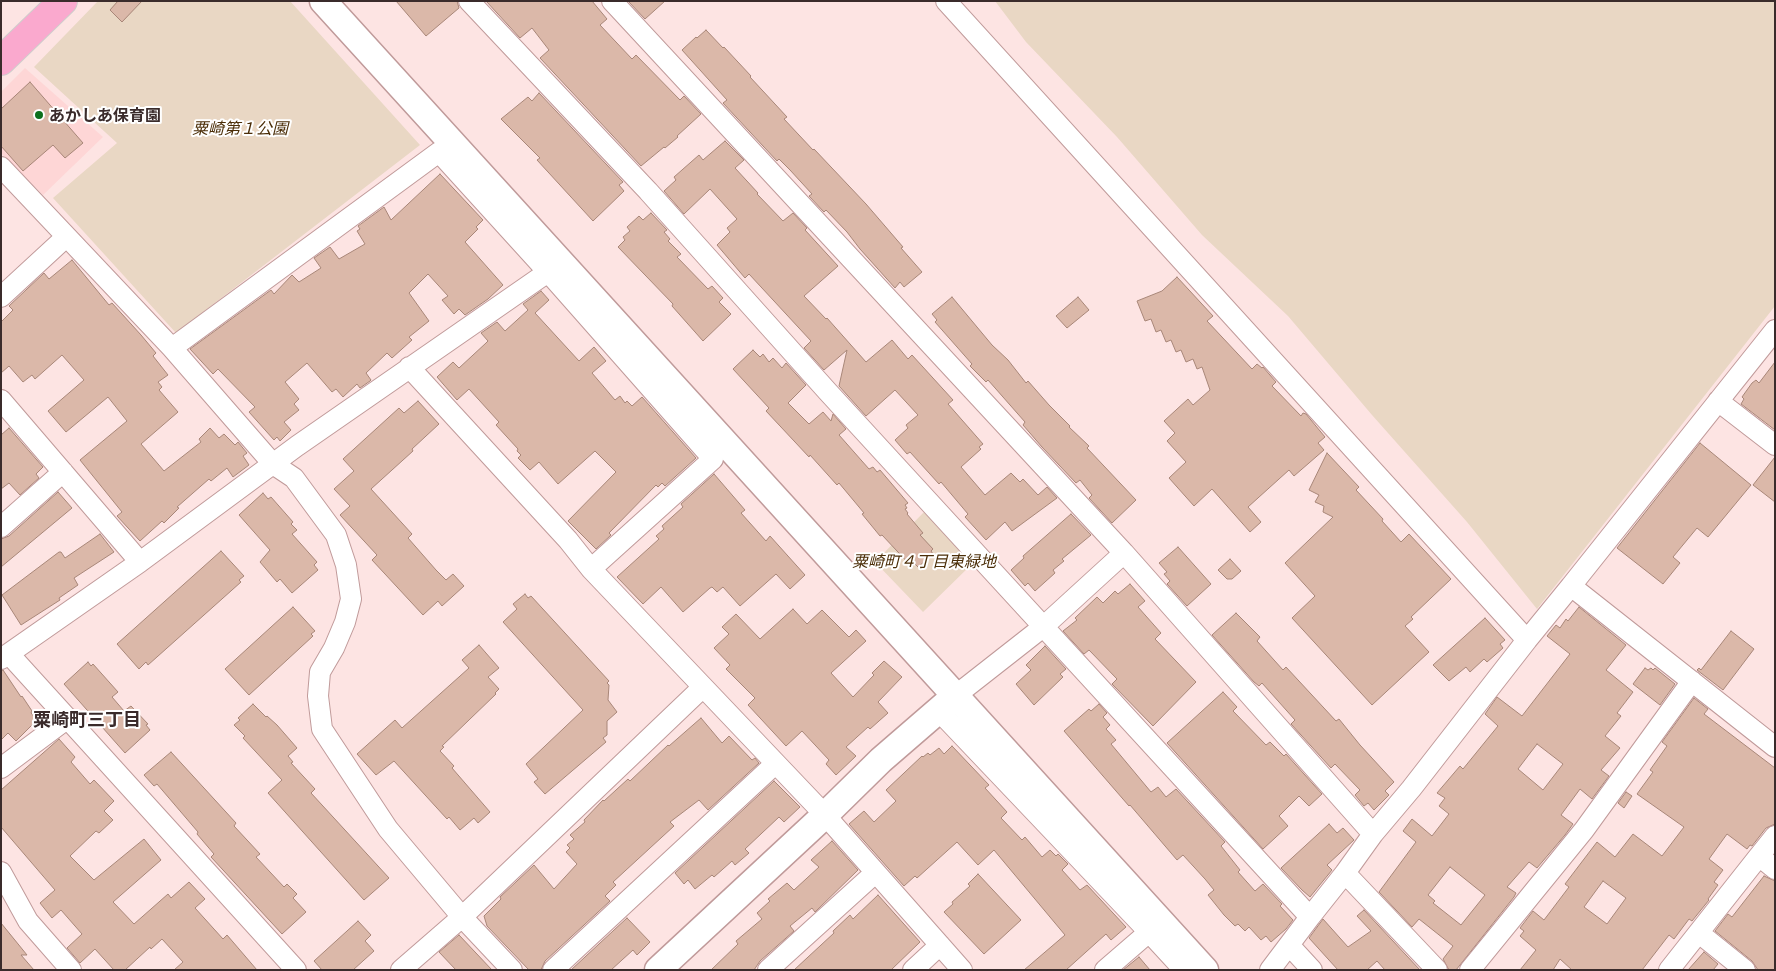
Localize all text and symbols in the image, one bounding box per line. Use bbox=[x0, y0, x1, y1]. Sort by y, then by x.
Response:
place label: あかしあ保育園 bbox=[49, 105, 161, 125]
marker: あかしあ保育園 bbox=[33, 109, 45, 121]
park label: 粟崎第１公園 bbox=[192, 118, 288, 138]
park label: 粟崎町４丁目東緑地 bbox=[852, 551, 996, 571]
district label: 粟崎町三丁目 bbox=[33, 708, 141, 730]

